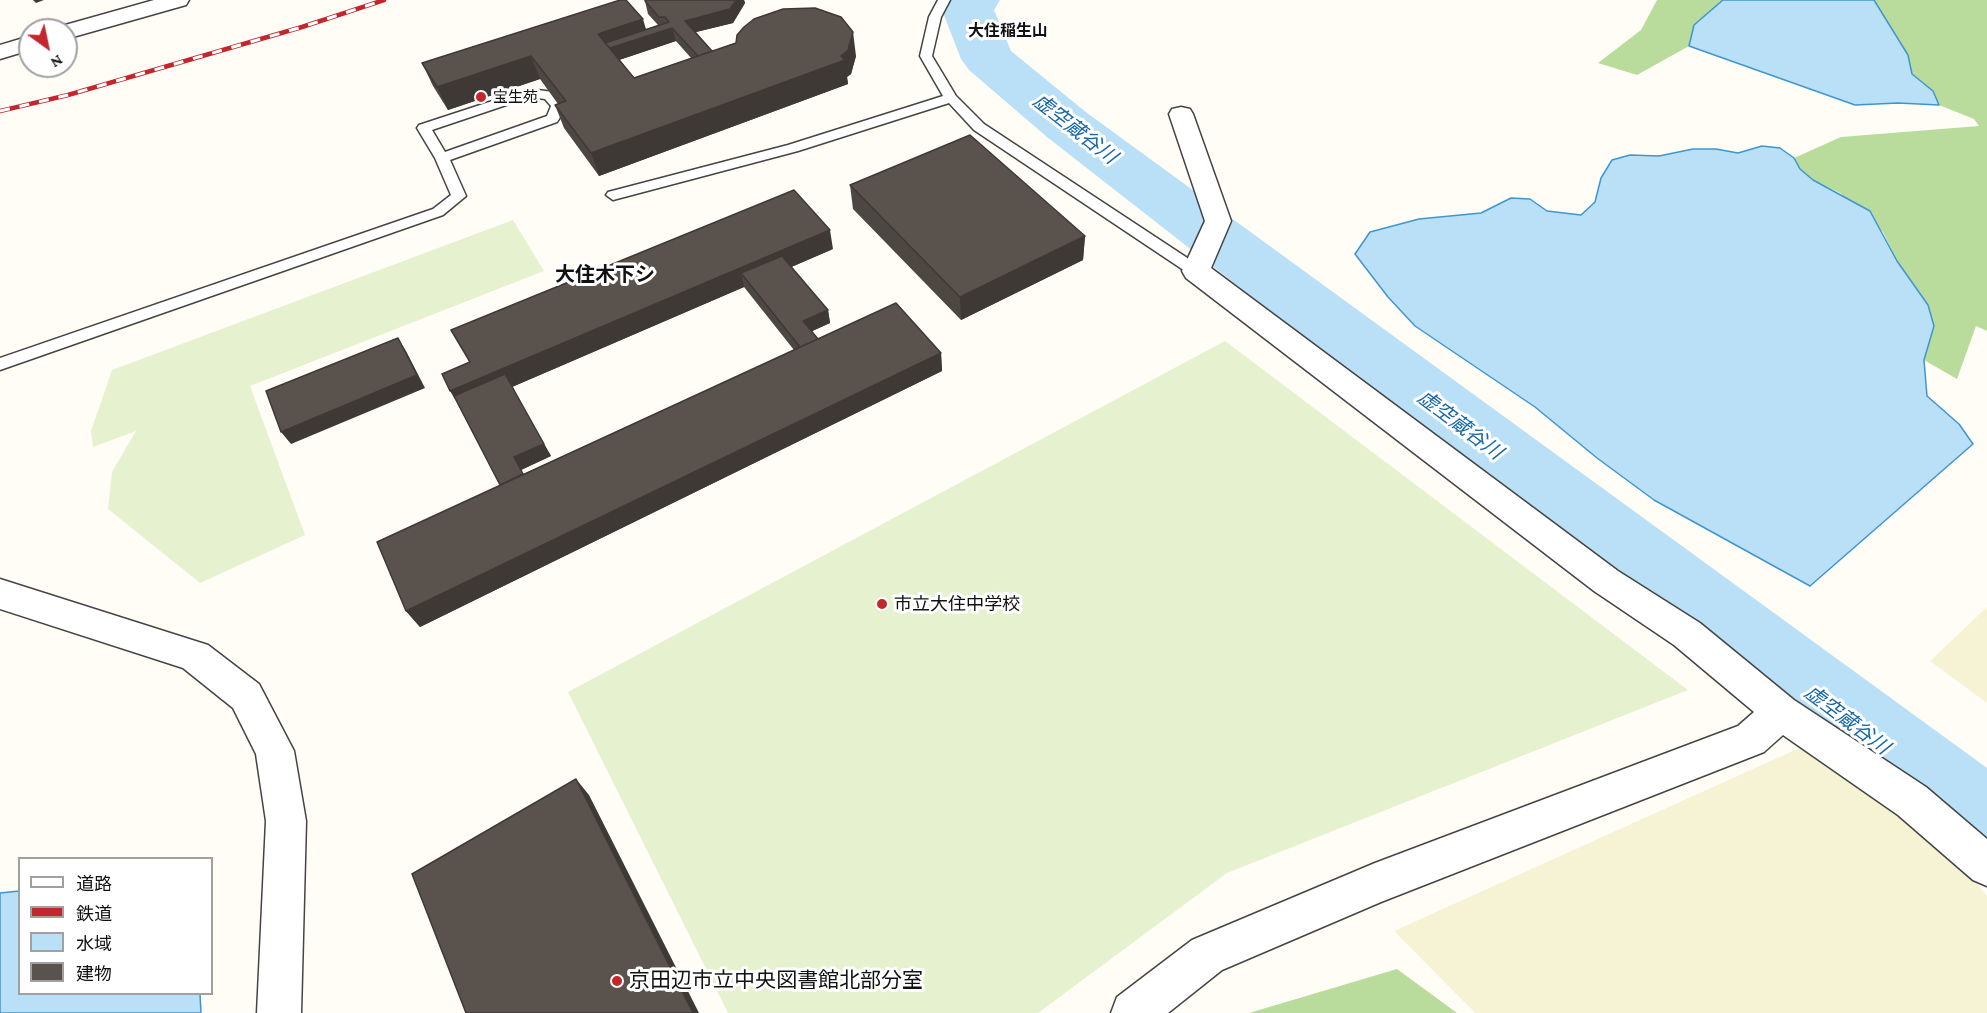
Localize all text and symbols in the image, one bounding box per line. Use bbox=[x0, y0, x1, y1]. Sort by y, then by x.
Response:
north arrow bbox=[18, 18, 78, 78]
district label: 大住稲生山 bbox=[968, 21, 1048, 41]
text: N bbox=[48, 52, 66, 72]
place label: 宝生苑 bbox=[493, 88, 538, 106]
water label: 虚空蔵谷川 bbox=[1028, 89, 1122, 169]
marker: 宝生苑 bbox=[474, 90, 488, 104]
district label: 大住木下シ bbox=[555, 263, 655, 287]
water label: 虚空蔵谷川 bbox=[1413, 385, 1507, 465]
place label: 市立大住中学校 bbox=[894, 593, 1020, 615]
marker: 市立大住中学校 bbox=[875, 597, 889, 611]
water label: 虚空蔵谷川 bbox=[1800, 680, 1894, 760]
legend bbox=[18, 857, 213, 995]
text: 道路 bbox=[76, 874, 112, 894]
text: 鉄道 bbox=[76, 904, 112, 924]
text: 水域 bbox=[76, 934, 112, 954]
text: 建物 bbox=[76, 964, 112, 984]
place label: 京田辺市立中央図書館北部分室 bbox=[629, 968, 923, 994]
marker: 京田辺市立中央図書館北部分室 bbox=[610, 974, 624, 988]

